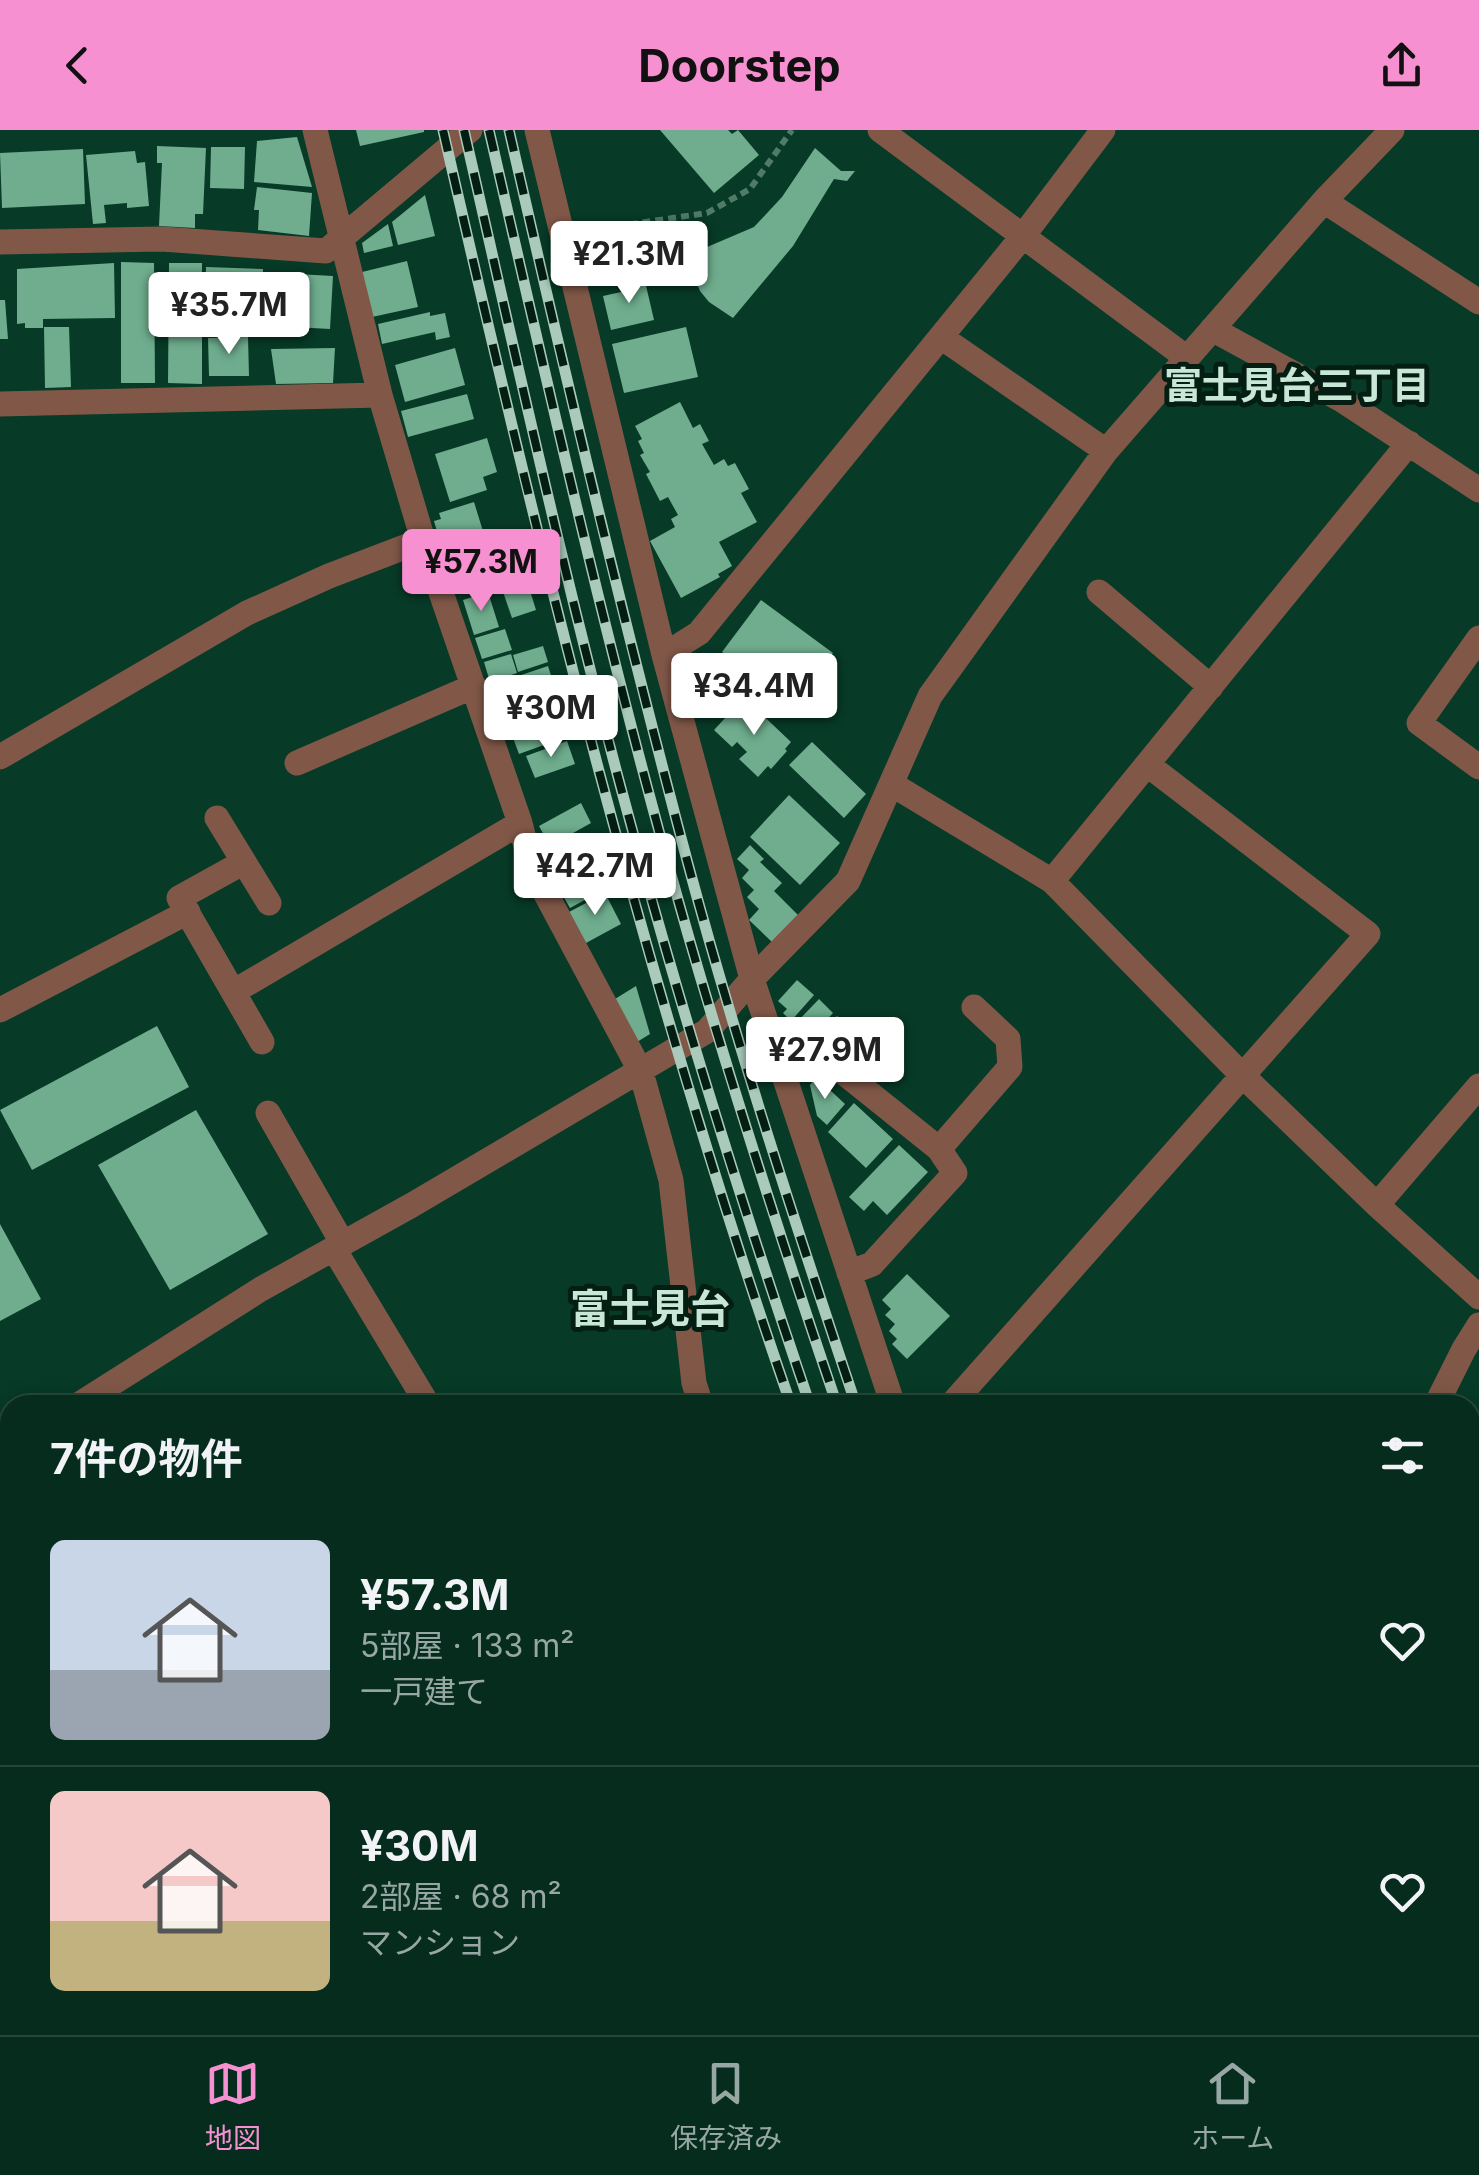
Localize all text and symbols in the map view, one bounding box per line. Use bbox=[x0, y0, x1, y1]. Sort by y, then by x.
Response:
icon: back bbox=[50, 38, 105, 93]
text: Doorstep bbox=[638, 38, 841, 93]
icon: share bbox=[1374, 38, 1429, 93]
pin: ¥21.3M bbox=[548, 221, 710, 306]
text: ¥21.3M bbox=[573, 234, 685, 273]
pin: ¥35.7M bbox=[148, 272, 310, 357]
text: ¥35.7M bbox=[171, 285, 287, 324]
district label: 富士見台三丁目 bbox=[1164, 362, 1430, 408]
pin: ¥57.3M bbox=[400, 529, 562, 614]
text: ¥57.3M bbox=[424, 542, 538, 581]
pin: ¥34.4M bbox=[673, 653, 835, 738]
text: ¥34.4M bbox=[693, 666, 815, 705]
pin: ¥30M bbox=[492, 675, 610, 760]
text: ¥30M bbox=[506, 688, 596, 727]
pin: ¥42.7M bbox=[514, 833, 676, 918]
text: ¥42.7M bbox=[536, 846, 654, 885]
pin: ¥27.9M bbox=[744, 1017, 906, 1102]
text: ¥27.9M bbox=[768, 1030, 882, 1069]
district label: 富士見台 bbox=[570, 1284, 730, 1333]
icon: filters bbox=[1375, 1428, 1430, 1483]
text: 7件の物件 bbox=[50, 1433, 242, 1484]
text: ¥57.3M bbox=[360, 1569, 509, 1620]
icon: home bbox=[130, 1580, 250, 1700]
icon: heart bbox=[1375, 1613, 1430, 1668]
text: 5部屋 · 133 m² bbox=[360, 1626, 574, 1665]
text: 一戸建て bbox=[360, 1672, 488, 1711]
text: ¥30M bbox=[360, 1820, 479, 1871]
icon: home bbox=[130, 1831, 250, 1951]
icon: heart bbox=[1375, 1864, 1430, 1919]
text: 2部屋 · 68 m² bbox=[360, 1877, 562, 1916]
text: マンション bbox=[360, 1923, 520, 1962]
tab: 地図 bbox=[205, 2056, 261, 2156]
tab: 保存済み bbox=[670, 2056, 782, 2156]
tab: ホーム bbox=[1191, 2056, 1274, 2156]

